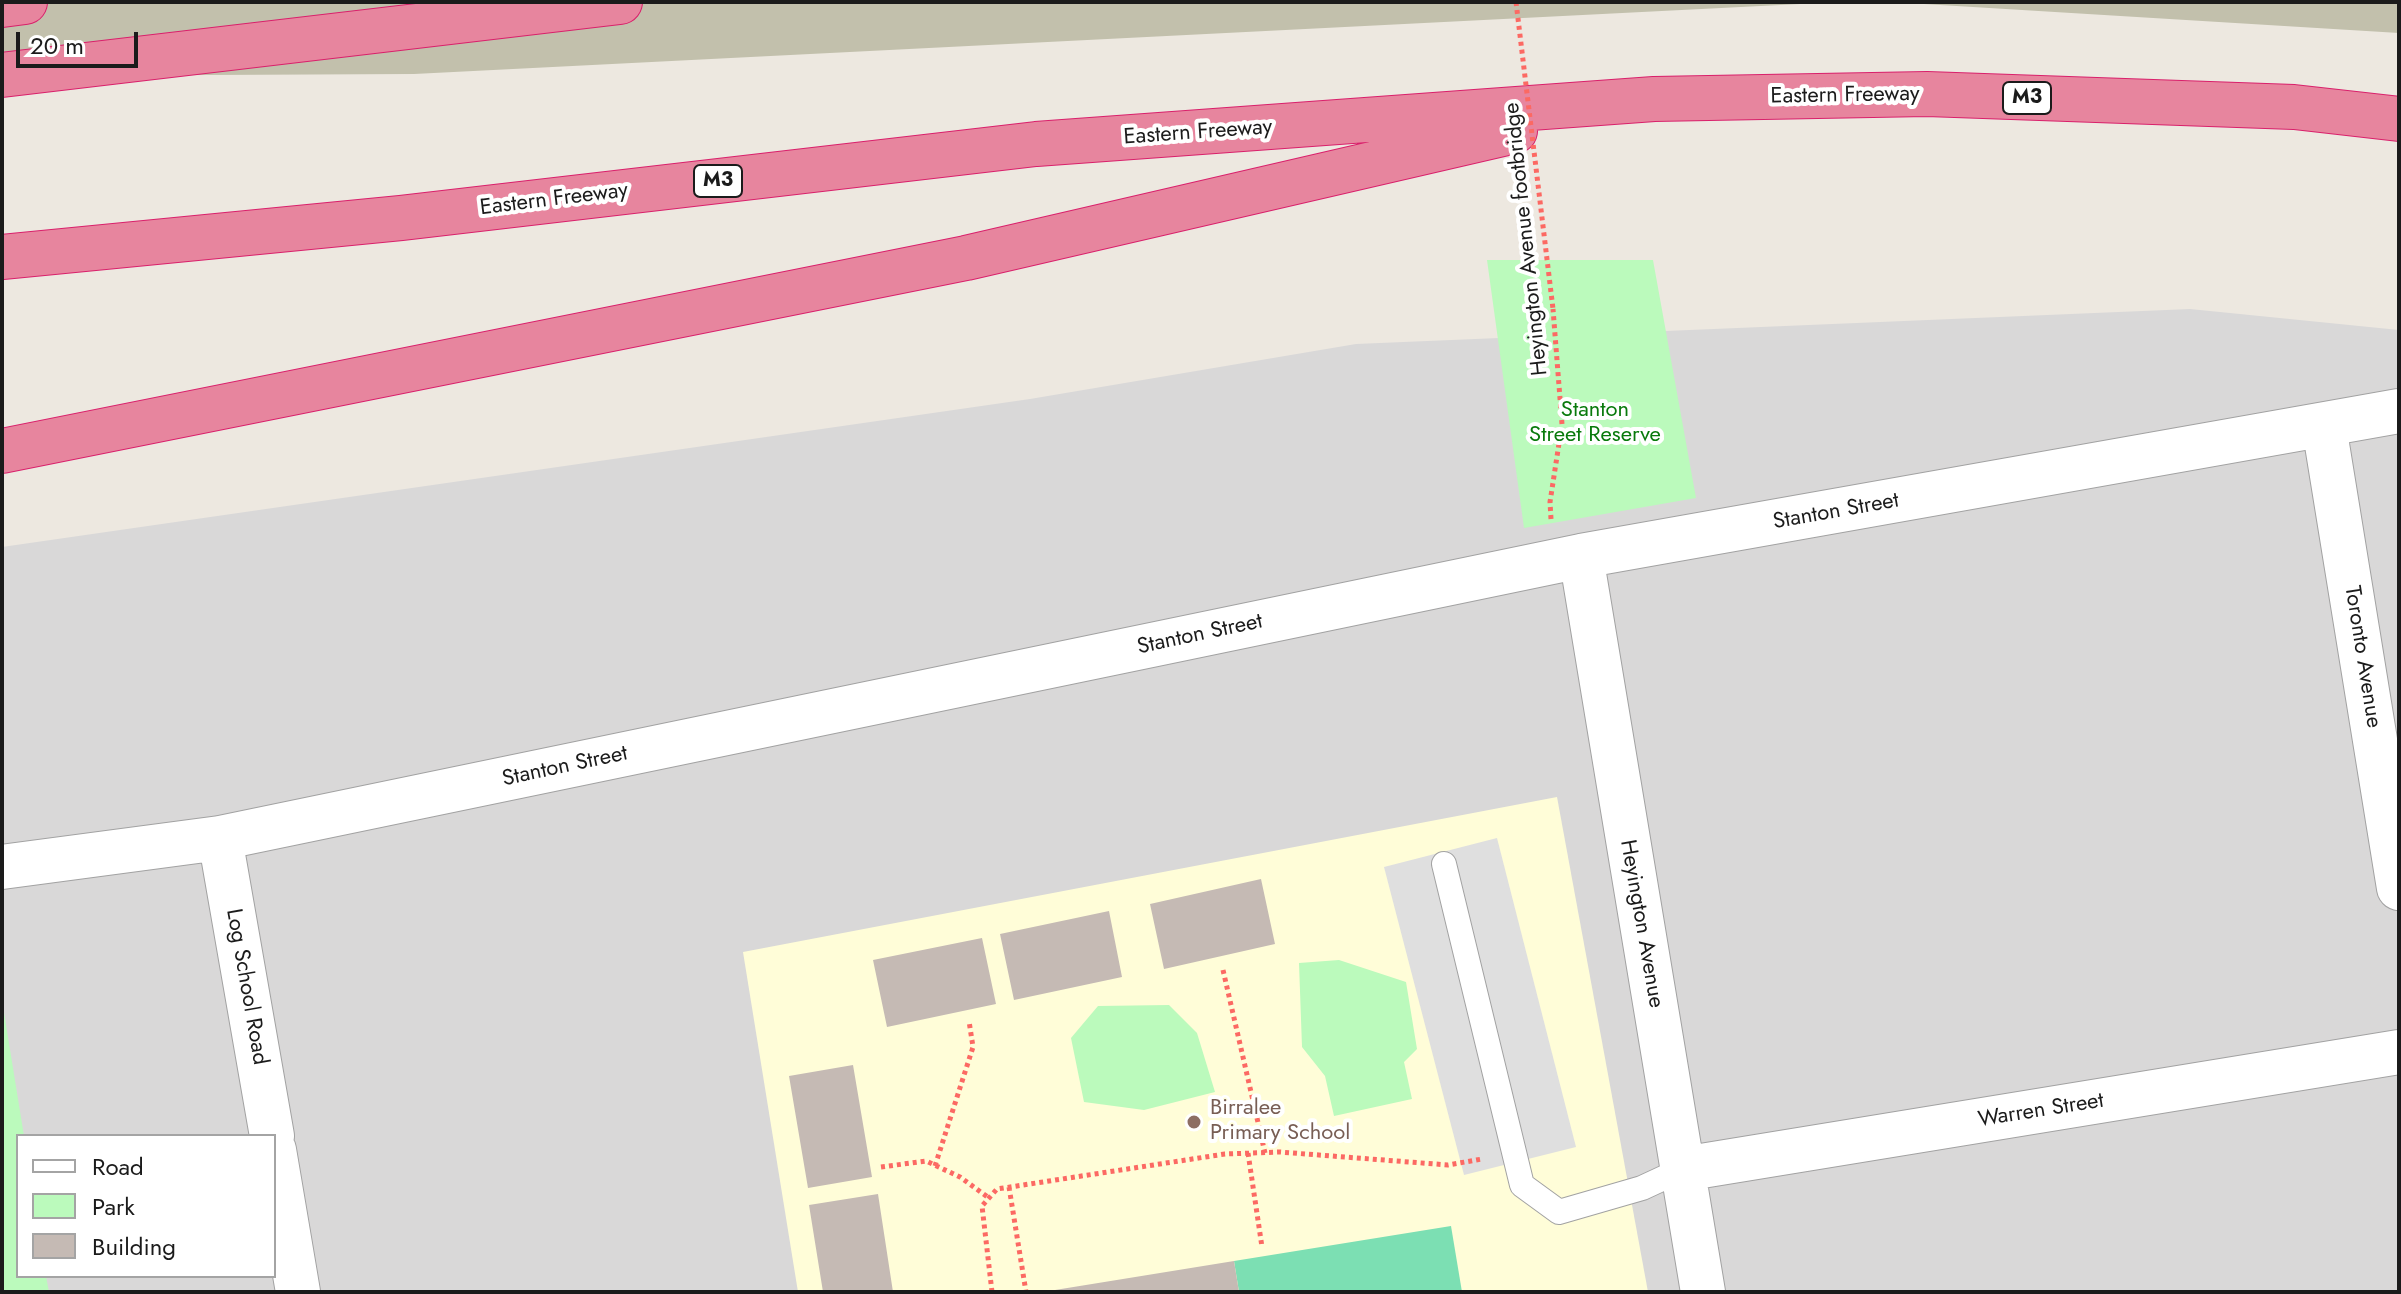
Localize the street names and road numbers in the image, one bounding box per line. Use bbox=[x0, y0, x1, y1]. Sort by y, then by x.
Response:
street label: Eastern Freeway bbox=[1770, 82, 1920, 110]
road number: M3 bbox=[2003, 82, 2051, 114]
street label: Heyington Avenue footbridge bbox=[1500, 101, 1554, 377]
street label: Eastern Freeway bbox=[1123, 115, 1273, 151]
road number: M3 bbox=[694, 165, 742, 197]
street label: Eastern Freeway bbox=[478, 178, 630, 222]
street label: Stanton Street bbox=[1771, 488, 1901, 536]
street label: Toronto Avenue bbox=[2338, 584, 2386, 730]
street label: Stanton Street bbox=[1135, 609, 1265, 661]
street label: Stanton Street bbox=[500, 741, 630, 793]
street label: Heyington Avenue bbox=[1613, 838, 1669, 1010]
street label: Log School Road bbox=[219, 907, 273, 1067]
street label: Warren Street bbox=[1976, 1088, 2106, 1134]

